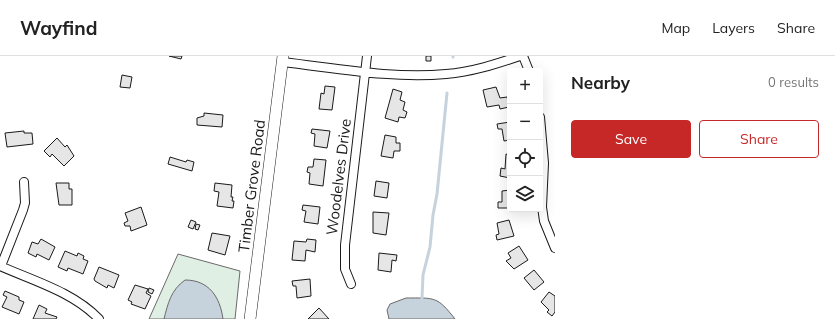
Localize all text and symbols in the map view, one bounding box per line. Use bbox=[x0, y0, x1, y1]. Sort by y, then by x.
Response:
text: Wayfind bbox=[20, 16, 97, 40]
text: Map bbox=[661, 19, 690, 37]
text: Layers bbox=[712, 19, 755, 37]
text: Share bbox=[777, 19, 815, 37]
map controls bbox=[507, 68, 543, 212]
button: + bbox=[507, 68, 543, 104]
text: Nearby bbox=[571, 72, 630, 93]
text: 0 results bbox=[768, 74, 819, 90]
button: − bbox=[507, 104, 543, 140]
street label: Timber Grove Road bbox=[234, 118, 269, 253]
street label: Woodelves Drive bbox=[322, 118, 355, 236]
button: Save bbox=[571, 120, 691, 158]
button: Share bbox=[699, 120, 819, 158]
button: locate bbox=[507, 140, 543, 176]
button: layers bbox=[507, 176, 543, 212]

